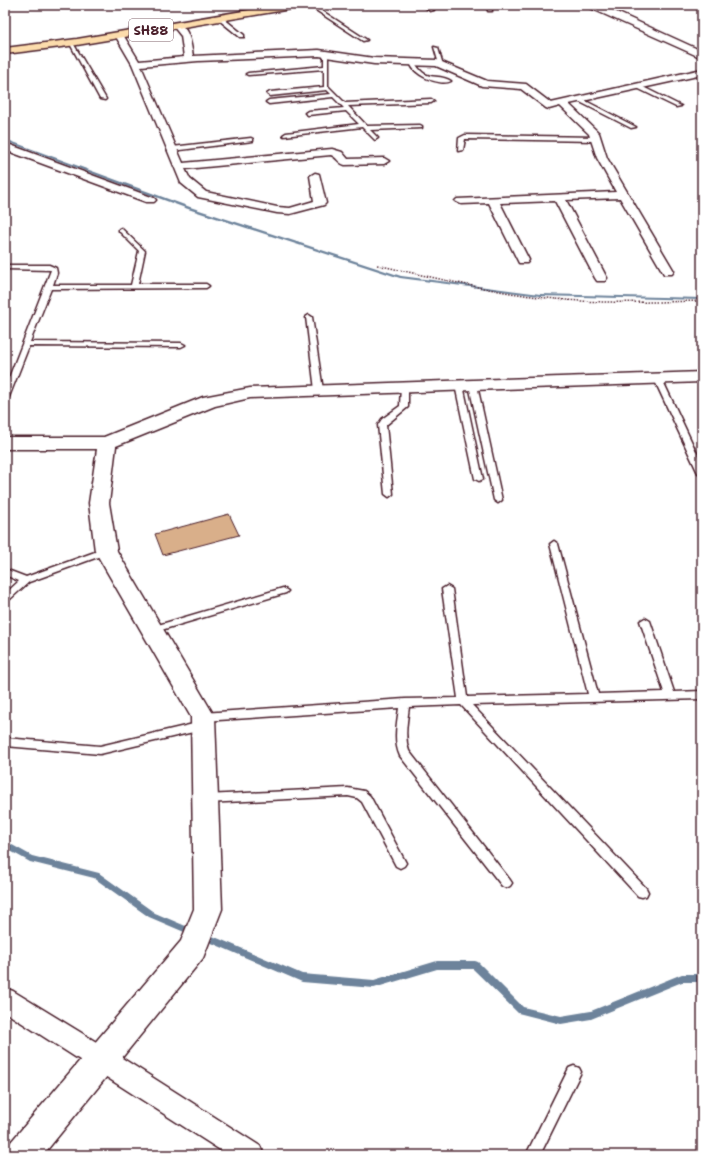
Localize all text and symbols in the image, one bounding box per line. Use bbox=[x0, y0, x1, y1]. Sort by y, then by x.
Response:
road number: SH88 bbox=[129, 19, 173, 41]

